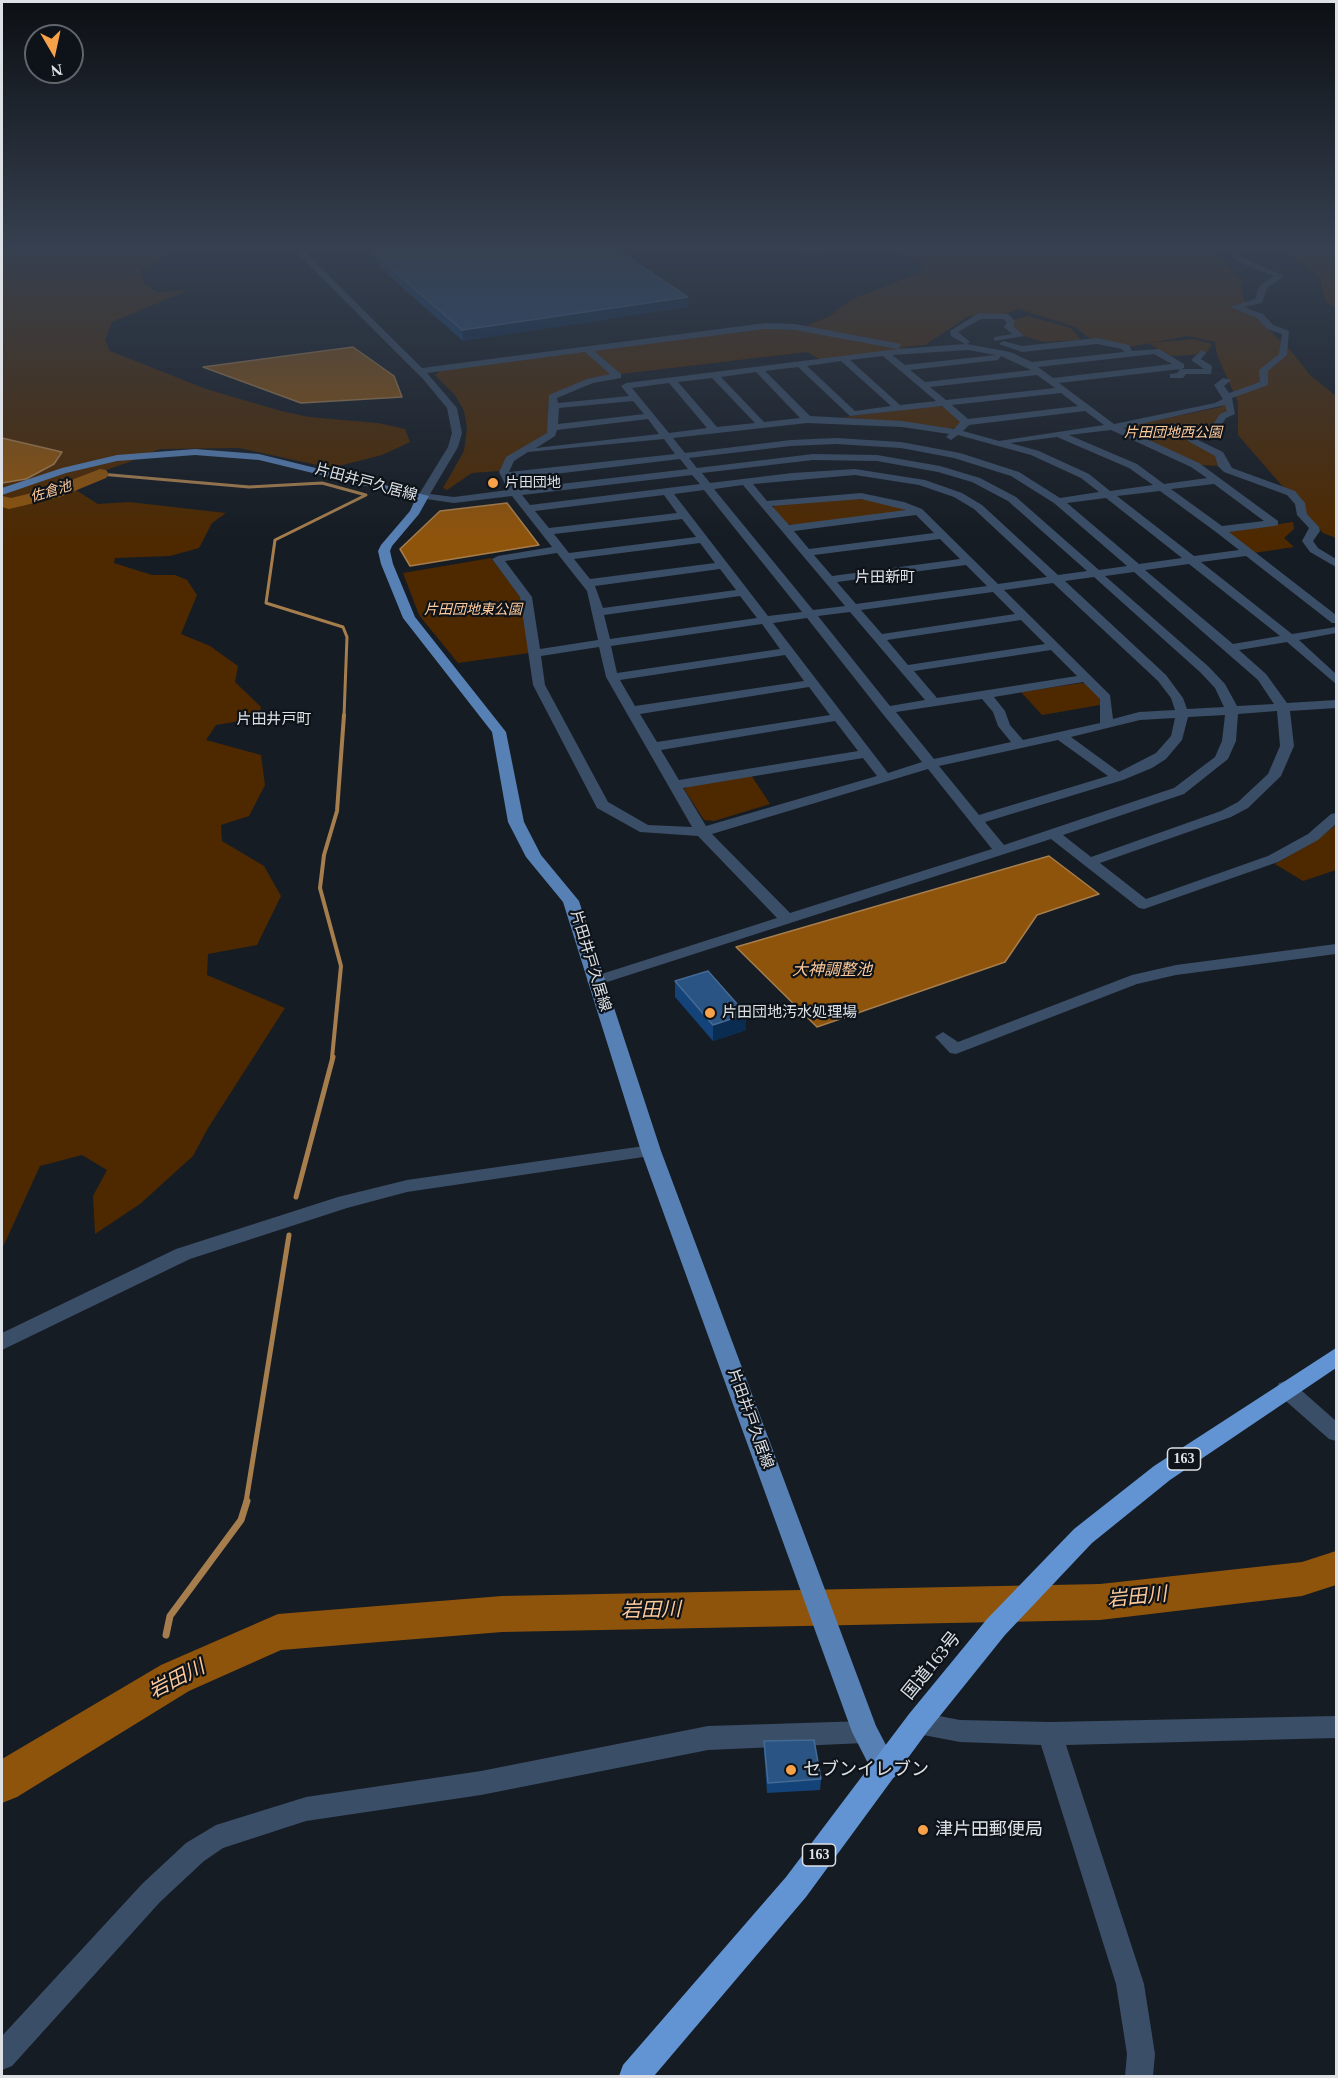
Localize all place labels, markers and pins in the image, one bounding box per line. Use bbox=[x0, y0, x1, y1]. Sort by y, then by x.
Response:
place label: 片田団地 bbox=[505, 475, 561, 491]
marker: 片田団地 bbox=[486, 476, 500, 490]
place label: 片田団地汚水処理場 bbox=[722, 1004, 857, 1022]
marker: 片田団地汚水処理場 bbox=[703, 1006, 717, 1020]
place label: セブンイレブン bbox=[803, 1759, 929, 1781]
marker: セブンイレブン bbox=[784, 1763, 798, 1777]
place label: 津片田郵便局 bbox=[935, 1819, 1043, 1841]
marker: 津片田郵便局 bbox=[916, 1823, 930, 1837]

